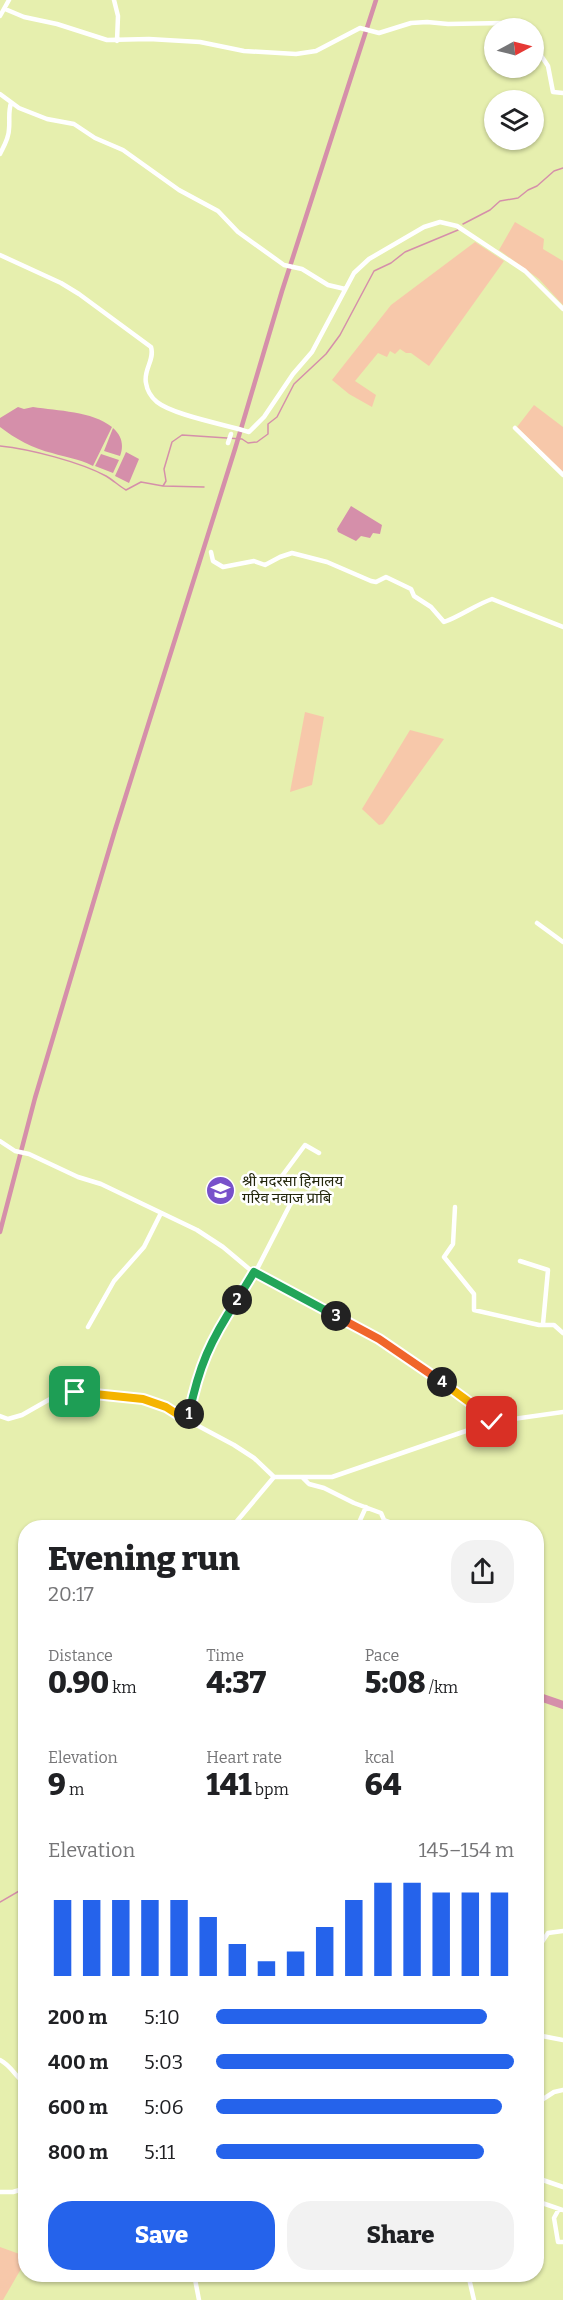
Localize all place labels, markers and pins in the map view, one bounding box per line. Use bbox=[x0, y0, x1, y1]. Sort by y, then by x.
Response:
place label: श्री मदरसा हिमालय गरिव नवाज प्राबि bbox=[242, 1172, 343, 1207]
school or university icon: श्री मदरसा हिमालय गरिव नवाज प्राबि bbox=[205, 1174, 237, 1206]
pin: 2 bbox=[222, 1285, 252, 1315]
pin: 3 bbox=[321, 1301, 351, 1331]
pin bbox=[49, 1366, 100, 1417]
pin: 4 bbox=[427, 1367, 457, 1397]
pin bbox=[466, 1396, 517, 1447]
pin: 1 bbox=[174, 1399, 204, 1429]

